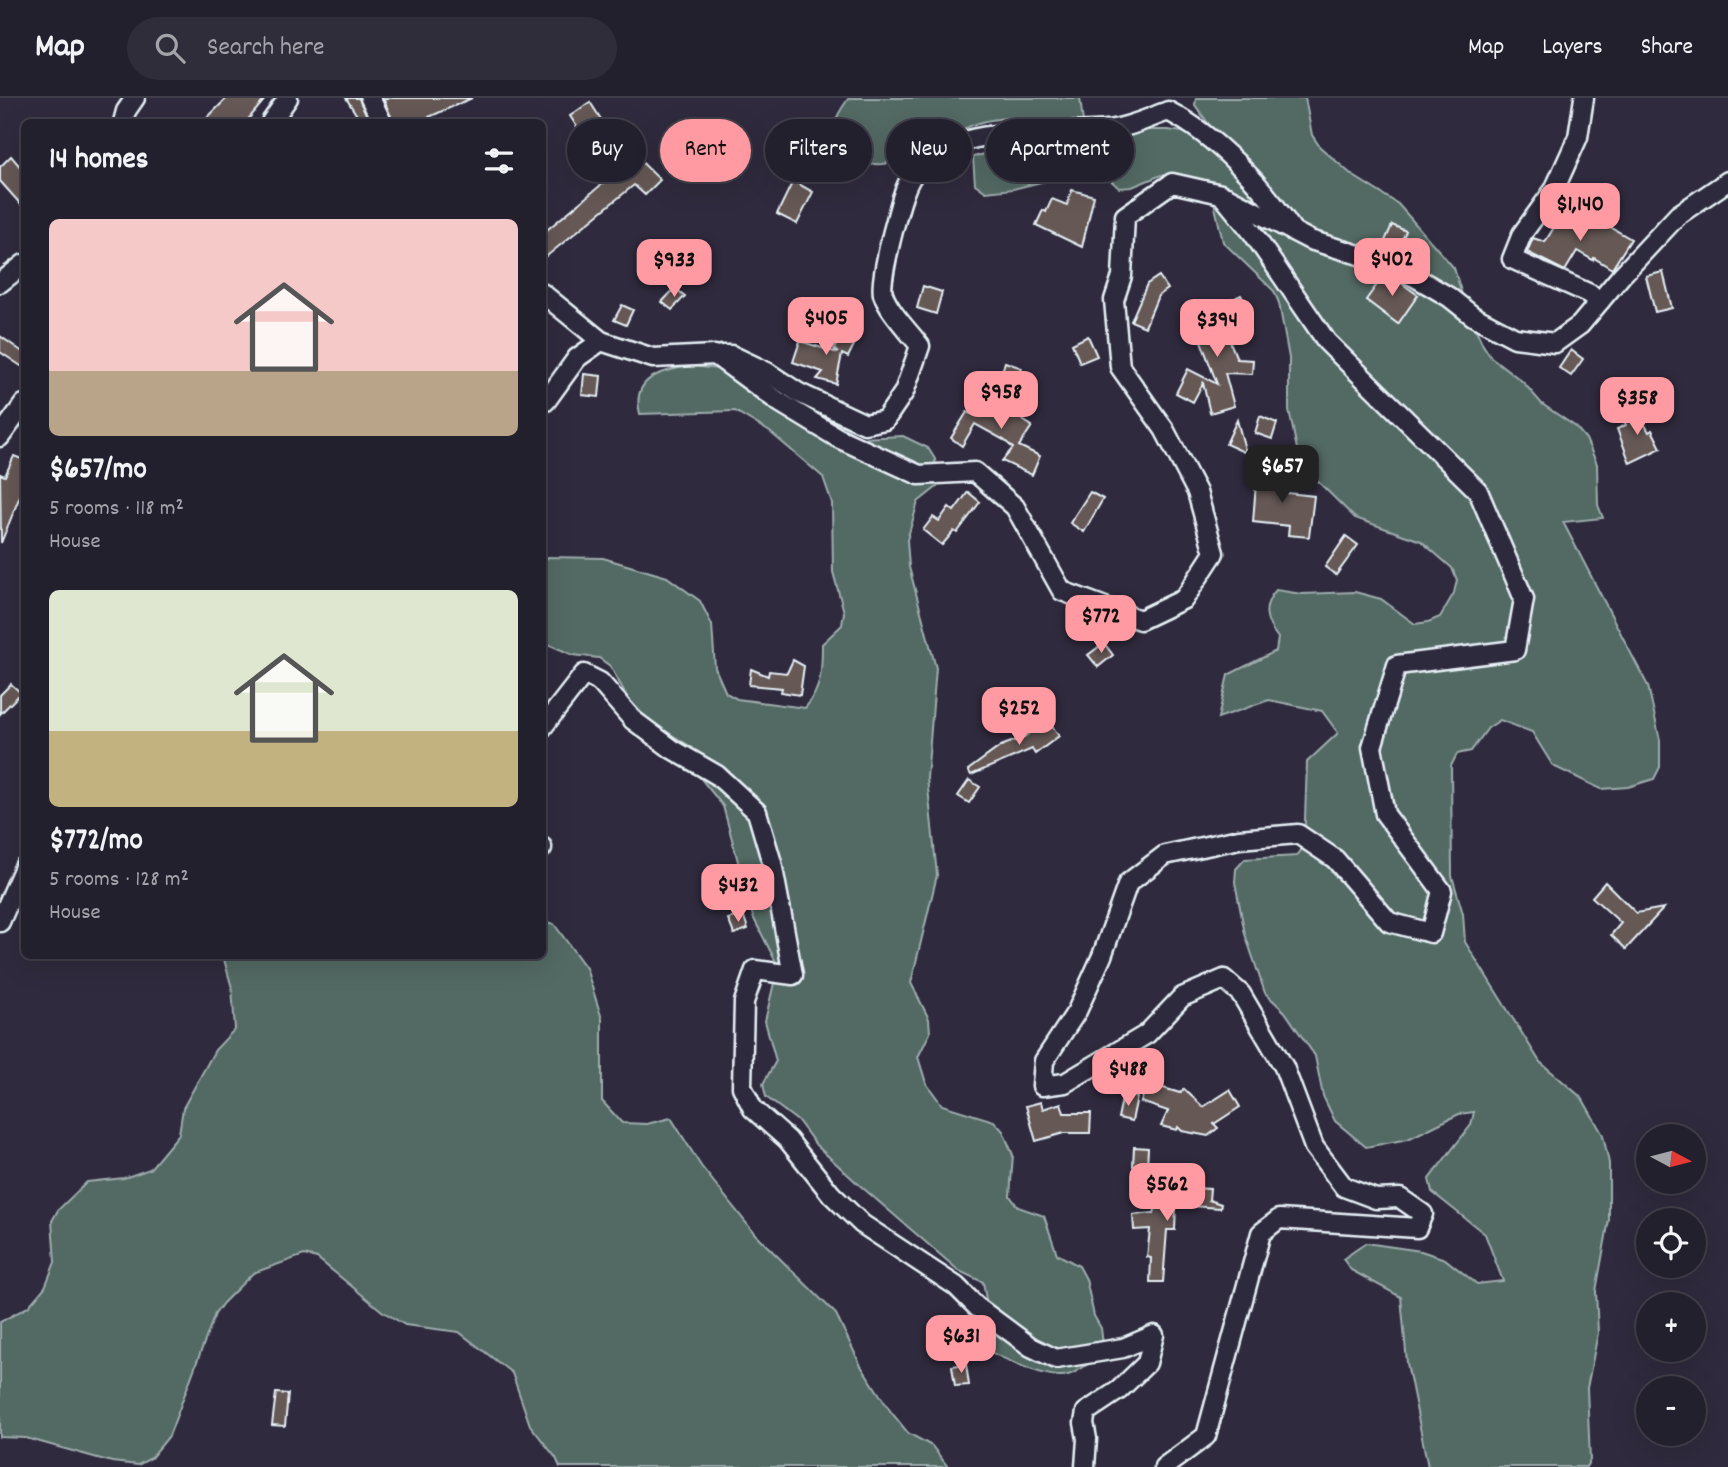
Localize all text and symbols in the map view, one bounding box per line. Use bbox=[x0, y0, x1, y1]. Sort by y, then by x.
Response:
search box bbox=[127, 17, 617, 80]
text: Map bbox=[35, 25, 85, 72]
icon: search bbox=[151, 29, 189, 67]
text: Search here bbox=[207, 30, 325, 67]
text: Map bbox=[1468, 31, 1504, 65]
text: Layers bbox=[1542, 31, 1603, 65]
text: Share bbox=[1641, 31, 1693, 65]
chip: Buy bbox=[567, 119, 646, 182]
chip: Rent bbox=[660, 119, 751, 182]
chip: Filters bbox=[765, 119, 872, 182]
chip: New bbox=[886, 119, 972, 182]
chip: Apartment bbox=[986, 119, 1134, 182]
text: 14 homes bbox=[49, 140, 148, 183]
icon: filters bbox=[480, 142, 518, 180]
pin: $1,140 bbox=[1523, 184, 1637, 243]
text: $1,140 bbox=[1556, 189, 1604, 222]
pin: $402 bbox=[1351, 238, 1433, 298]
pin: $933 bbox=[633, 240, 715, 299]
text: $402 bbox=[1370, 244, 1414, 277]
text: $933 bbox=[653, 245, 695, 278]
icon: home bbox=[221, 264, 347, 390]
pin: $405 bbox=[785, 298, 867, 357]
pin: $394 bbox=[1176, 300, 1258, 359]
text: $405 bbox=[804, 303, 848, 336]
text: $394 bbox=[1196, 305, 1238, 338]
pin: $958 bbox=[960, 372, 1042, 431]
text: $958 bbox=[980, 377, 1022, 410]
pin: $358 bbox=[1596, 378, 1678, 437]
text: $358 bbox=[1616, 383, 1658, 416]
pin: $657 bbox=[1241, 446, 1323, 505]
text: $657/mo bbox=[49, 450, 147, 493]
text: $657 bbox=[1261, 451, 1303, 484]
text: 5 rooms · 118 m² bbox=[49, 493, 184, 526]
text: House bbox=[49, 526, 101, 559]
pin: $772 bbox=[1060, 596, 1142, 655]
text: $772 bbox=[1081, 601, 1121, 634]
icon: home bbox=[221, 635, 347, 761]
pin: $252 bbox=[978, 688, 1060, 747]
text: $252 bbox=[998, 693, 1040, 726]
text: $772/mo bbox=[49, 821, 143, 864]
text: 5 rooms · 128 m² bbox=[49, 864, 189, 897]
pin: $432 bbox=[697, 864, 779, 924]
text: $432 bbox=[717, 870, 759, 903]
text: House bbox=[49, 897, 101, 930]
pin: $488 bbox=[1087, 1048, 1169, 1108]
text: $488 bbox=[1108, 1054, 1148, 1087]
north arrow bbox=[1636, 1124, 1706, 1194]
map controls bbox=[1636, 1124, 1706, 1446]
pin: $562 bbox=[1126, 1164, 1208, 1223]
text: $562 bbox=[1145, 1169, 1189, 1202]
button: locate bbox=[1636, 1208, 1706, 1278]
button: + bbox=[1636, 1292, 1706, 1362]
pin: $631 bbox=[920, 1316, 1002, 1375]
text: $631 bbox=[942, 1321, 980, 1354]
button: − bbox=[1636, 1376, 1706, 1446]

